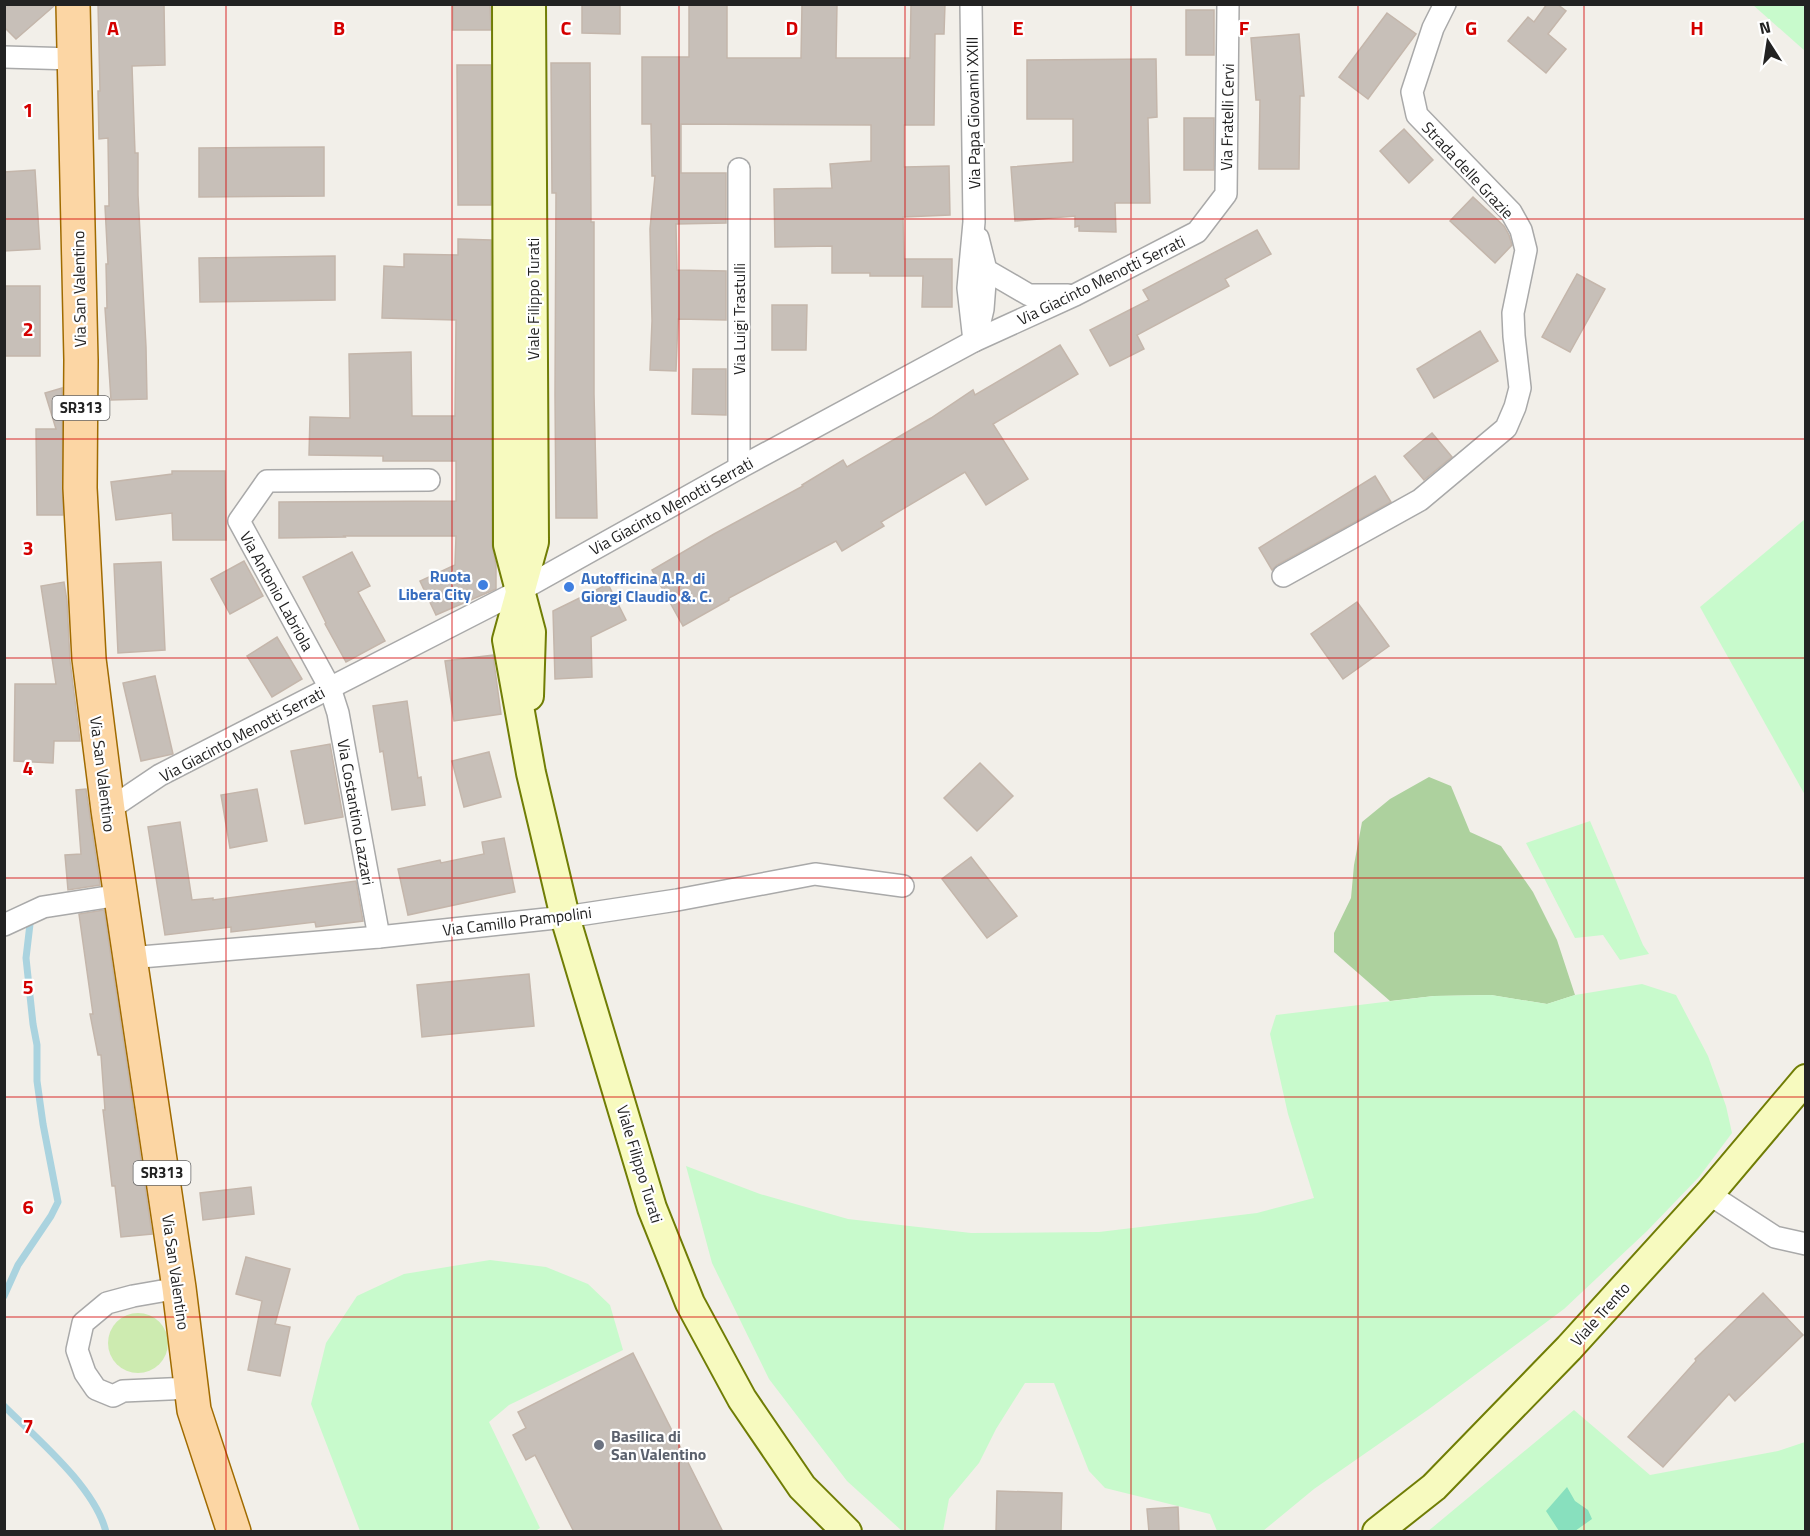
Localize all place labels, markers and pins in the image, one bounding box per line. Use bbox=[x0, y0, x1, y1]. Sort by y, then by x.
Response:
place label: Ruota Libera City bbox=[398, 564, 471, 606]
place label: Autofficina A.R. di Giorgi Claudio &. C. bbox=[581, 566, 712, 608]
marker: Ruota Libera City bbox=[476, 578, 490, 592]
marker: Autofficina A.R. di Giorgi Claudio &. C. bbox=[562, 580, 576, 594]
place label: Basilica di San Valentino bbox=[611, 1424, 706, 1466]
marker: Basilica di San Valentino bbox=[592, 1438, 606, 1452]

